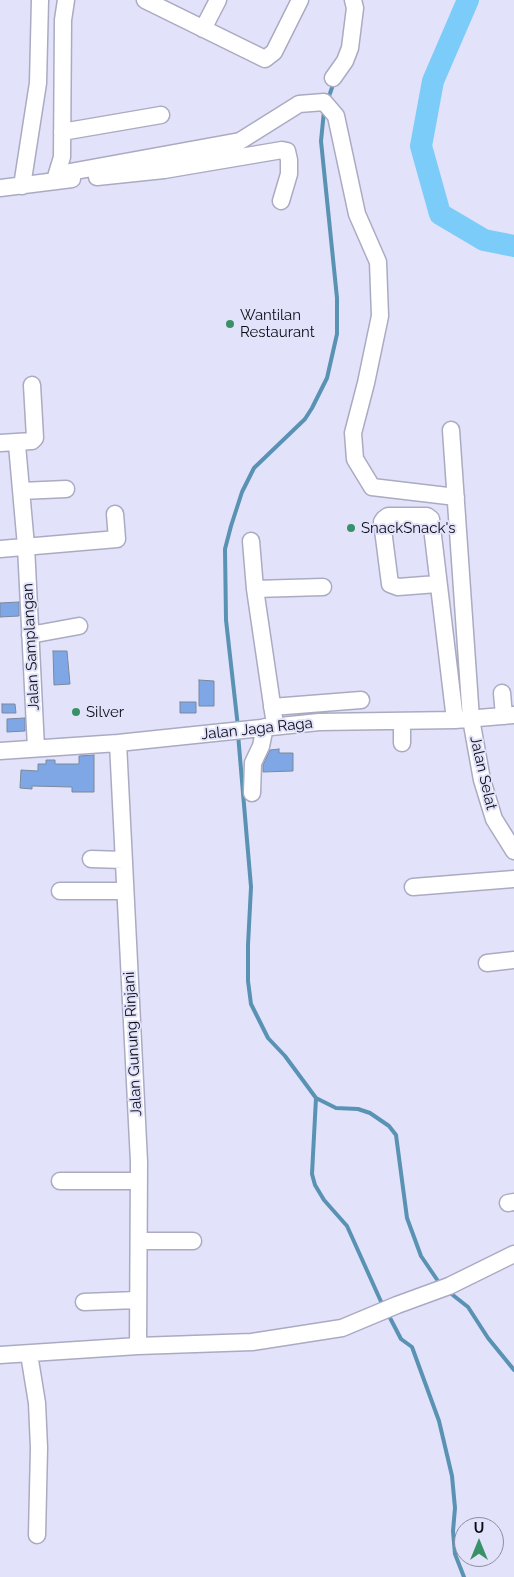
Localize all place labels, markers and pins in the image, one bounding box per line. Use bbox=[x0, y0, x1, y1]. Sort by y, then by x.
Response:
place label: Wantilan Restaurant bbox=[240, 306, 315, 341]
marker: Wantilan Restaurant bbox=[224, 318, 236, 330]
place label: SnackSnack's bbox=[361, 519, 455, 537]
marker: SnackSnack's bbox=[345, 522, 357, 534]
place label: Silver bbox=[86, 703, 124, 721]
marker: Silver bbox=[70, 706, 82, 718]

